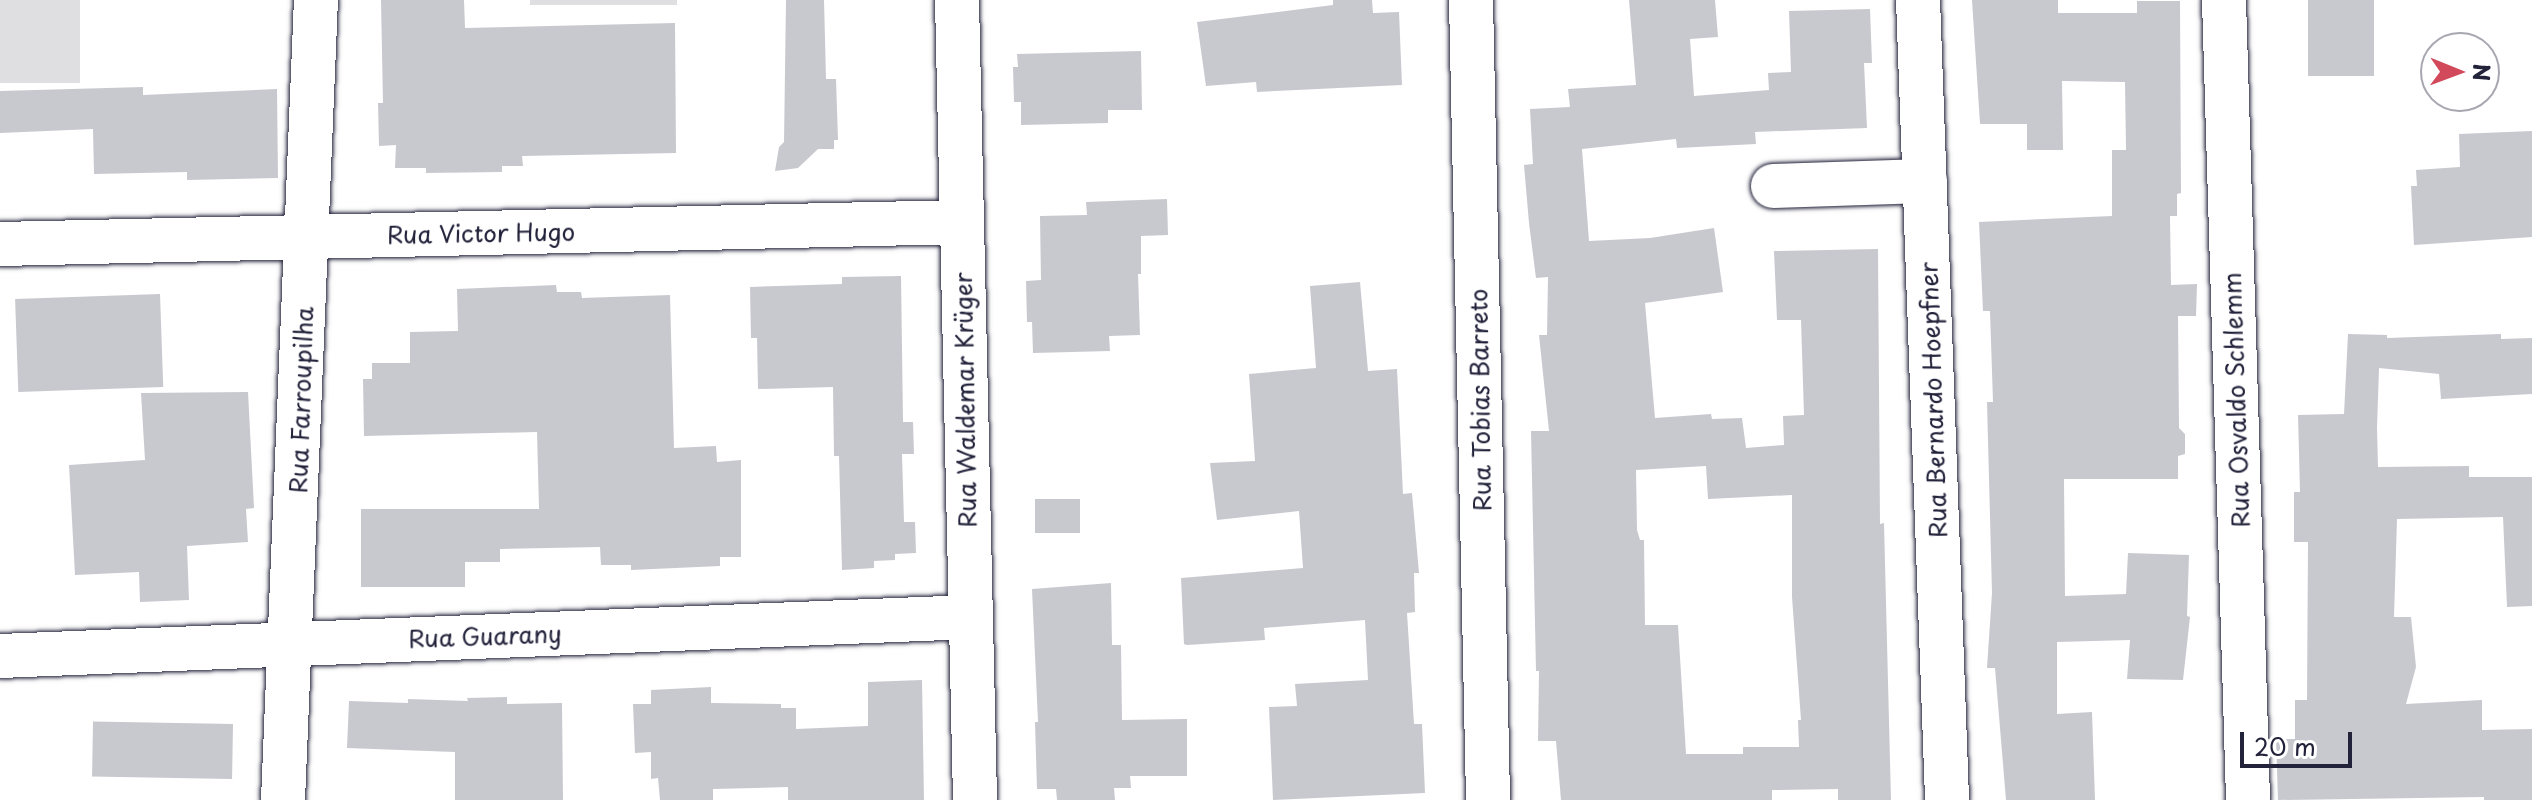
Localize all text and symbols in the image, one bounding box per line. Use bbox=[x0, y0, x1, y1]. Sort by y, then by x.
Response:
north arrow bbox=[2420, 32, 2500, 112]
text: N bbox=[2466, 63, 2499, 81]
street label: Rua Victor Hugo bbox=[385, 217, 577, 249]
street label: Rua Bernardo Hoepfner bbox=[1914, 260, 1952, 540]
street label: Rua Osvaldo Schlemm bbox=[2217, 271, 2255, 529]
street label: Rua Waldemar Krüger bbox=[948, 272, 982, 528]
street label: Rua Tobias Barreto bbox=[1464, 289, 1496, 511]
street label: Rua Farroupilha bbox=[283, 305, 319, 495]
street label: Rua Guarany bbox=[407, 619, 563, 653]
scale bar bbox=[2244, 716, 2356, 766]
text: 20 m bbox=[2254, 728, 2316, 764]

